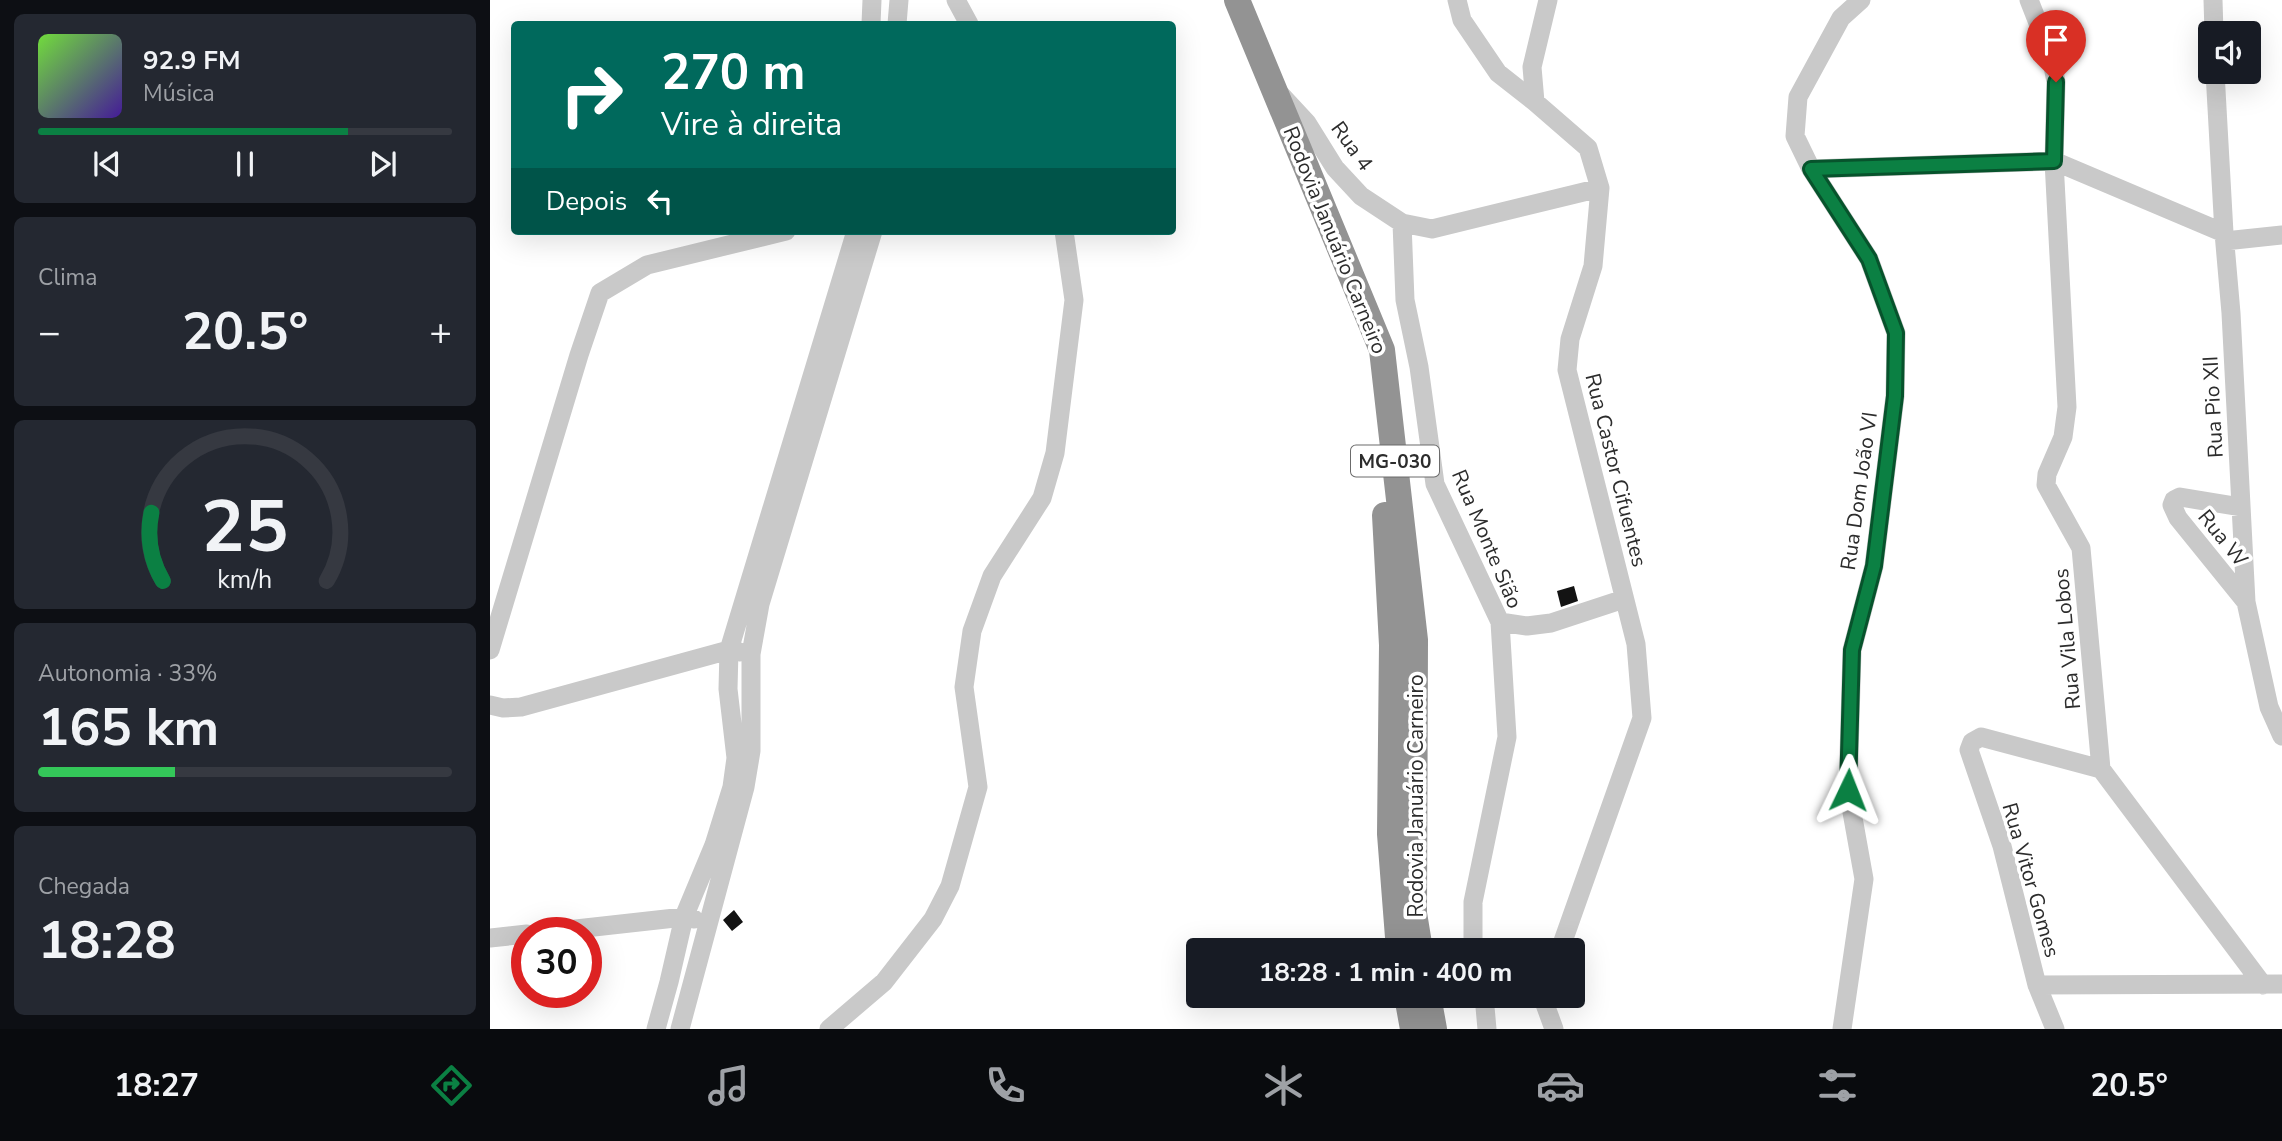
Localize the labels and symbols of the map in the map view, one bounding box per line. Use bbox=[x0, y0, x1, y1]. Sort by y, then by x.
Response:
pin bbox=[2026, 10, 2086, 82]
street label: Rua 4 bbox=[1325, 116, 1379, 176]
street label: Rodovia Januário Carneiro bbox=[1276, 122, 1394, 358]
street label: Rua Pio XII bbox=[2196, 355, 2230, 459]
street label: Rua Castor Cifuentes bbox=[1578, 370, 1654, 570]
street label: Rua Dom João VI bbox=[1834, 410, 1884, 572]
road number: MG-030 bbox=[1351, 446, 1439, 476]
street label: Rua Monte Sião bbox=[1445, 465, 1529, 613]
street label: Rua W bbox=[2192, 504, 2254, 572]
street label: Rua Vila Lobos bbox=[2047, 567, 2087, 711]
street label: Rodovia Januário Carneiro bbox=[1402, 674, 1430, 918]
position arrow bbox=[1811, 753, 1885, 827]
street label: Rua Vitor Gomes bbox=[1996, 799, 2066, 961]
speed limit sign: 30 bbox=[511, 917, 602, 1008]

